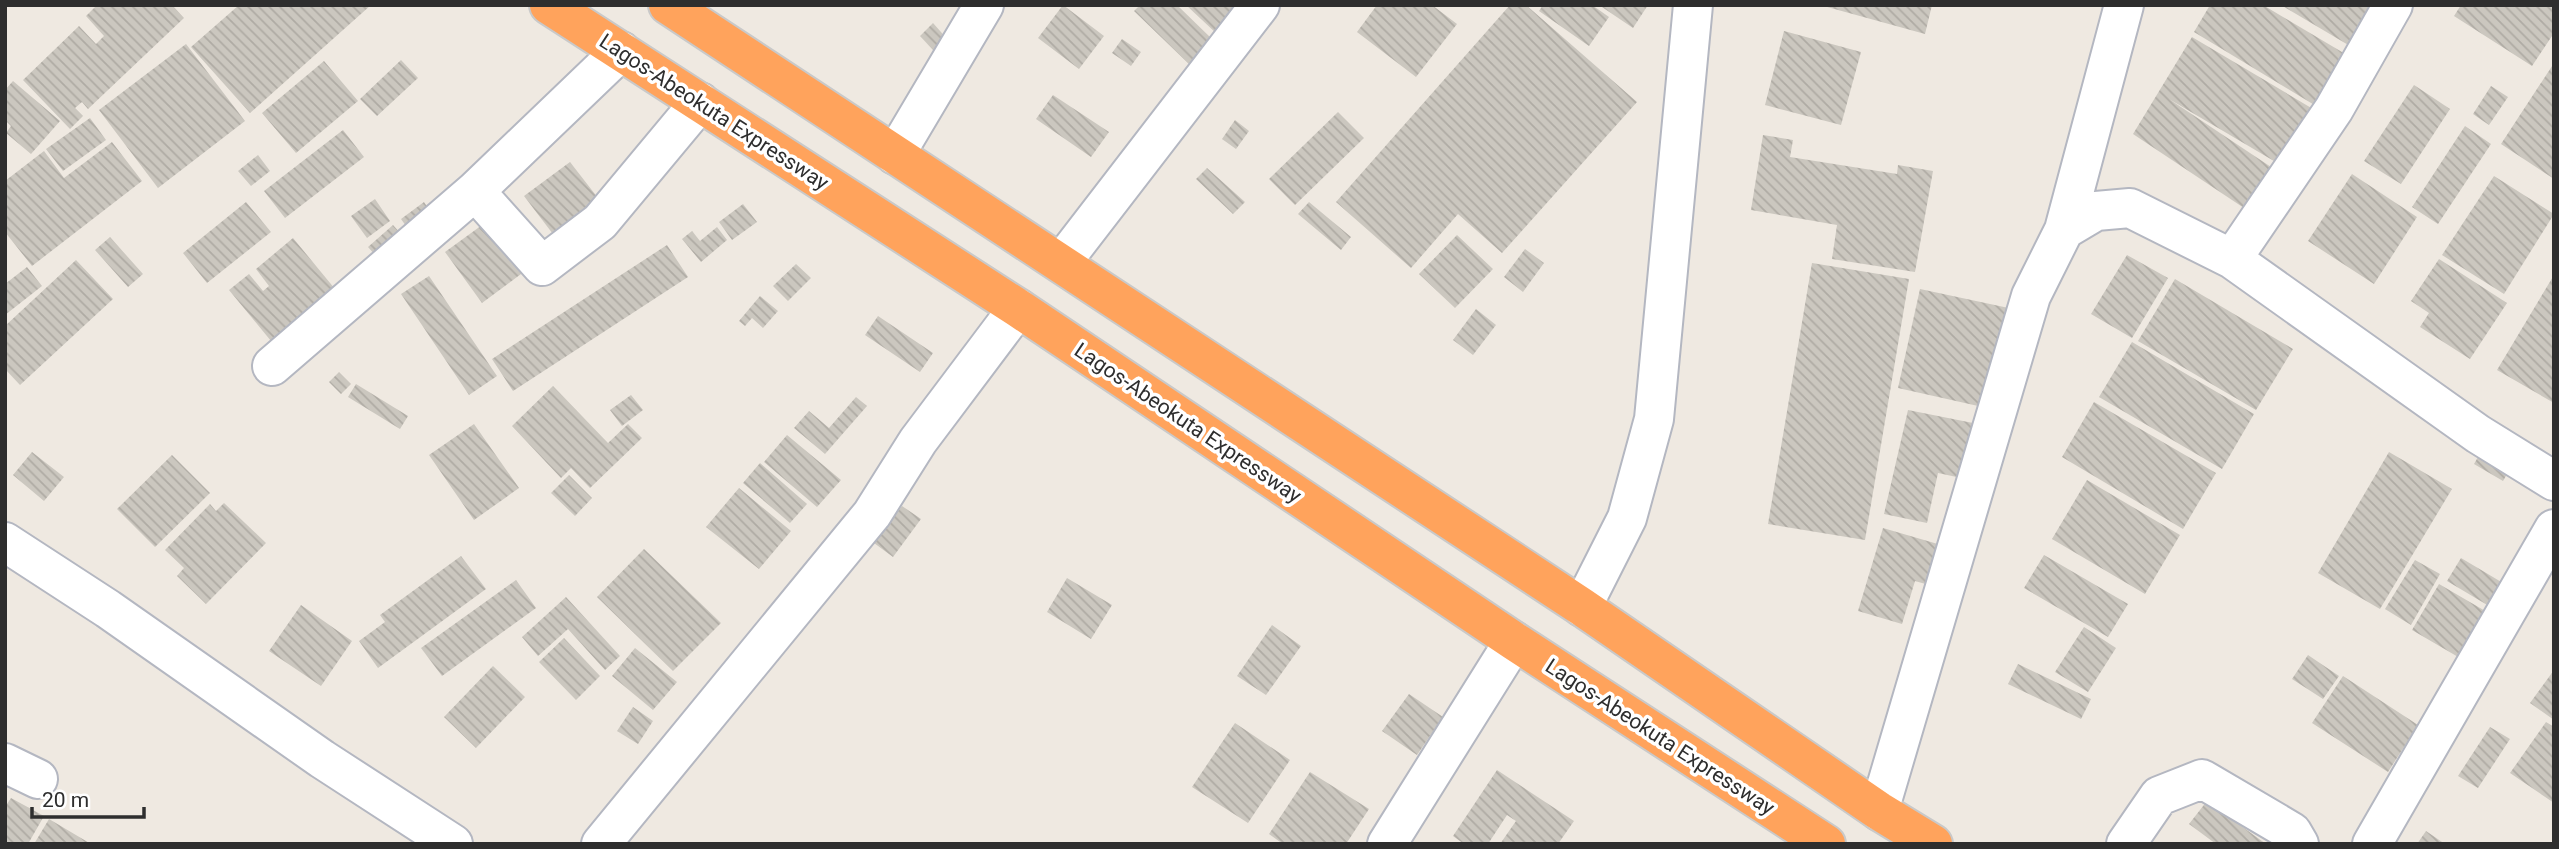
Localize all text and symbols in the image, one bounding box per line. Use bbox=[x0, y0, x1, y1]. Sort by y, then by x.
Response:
street label: Lagos-Abeokuta Expressway bbox=[595, 29, 833, 195]
street label: Lagos-Abeokuta Expressway bbox=[1070, 338, 1306, 508]
street label: Lagos-Abeokuta Expressway bbox=[1541, 654, 1779, 820]
scale bar bbox=[32, 776, 144, 820]
text: 20 m bbox=[42, 788, 89, 812]

